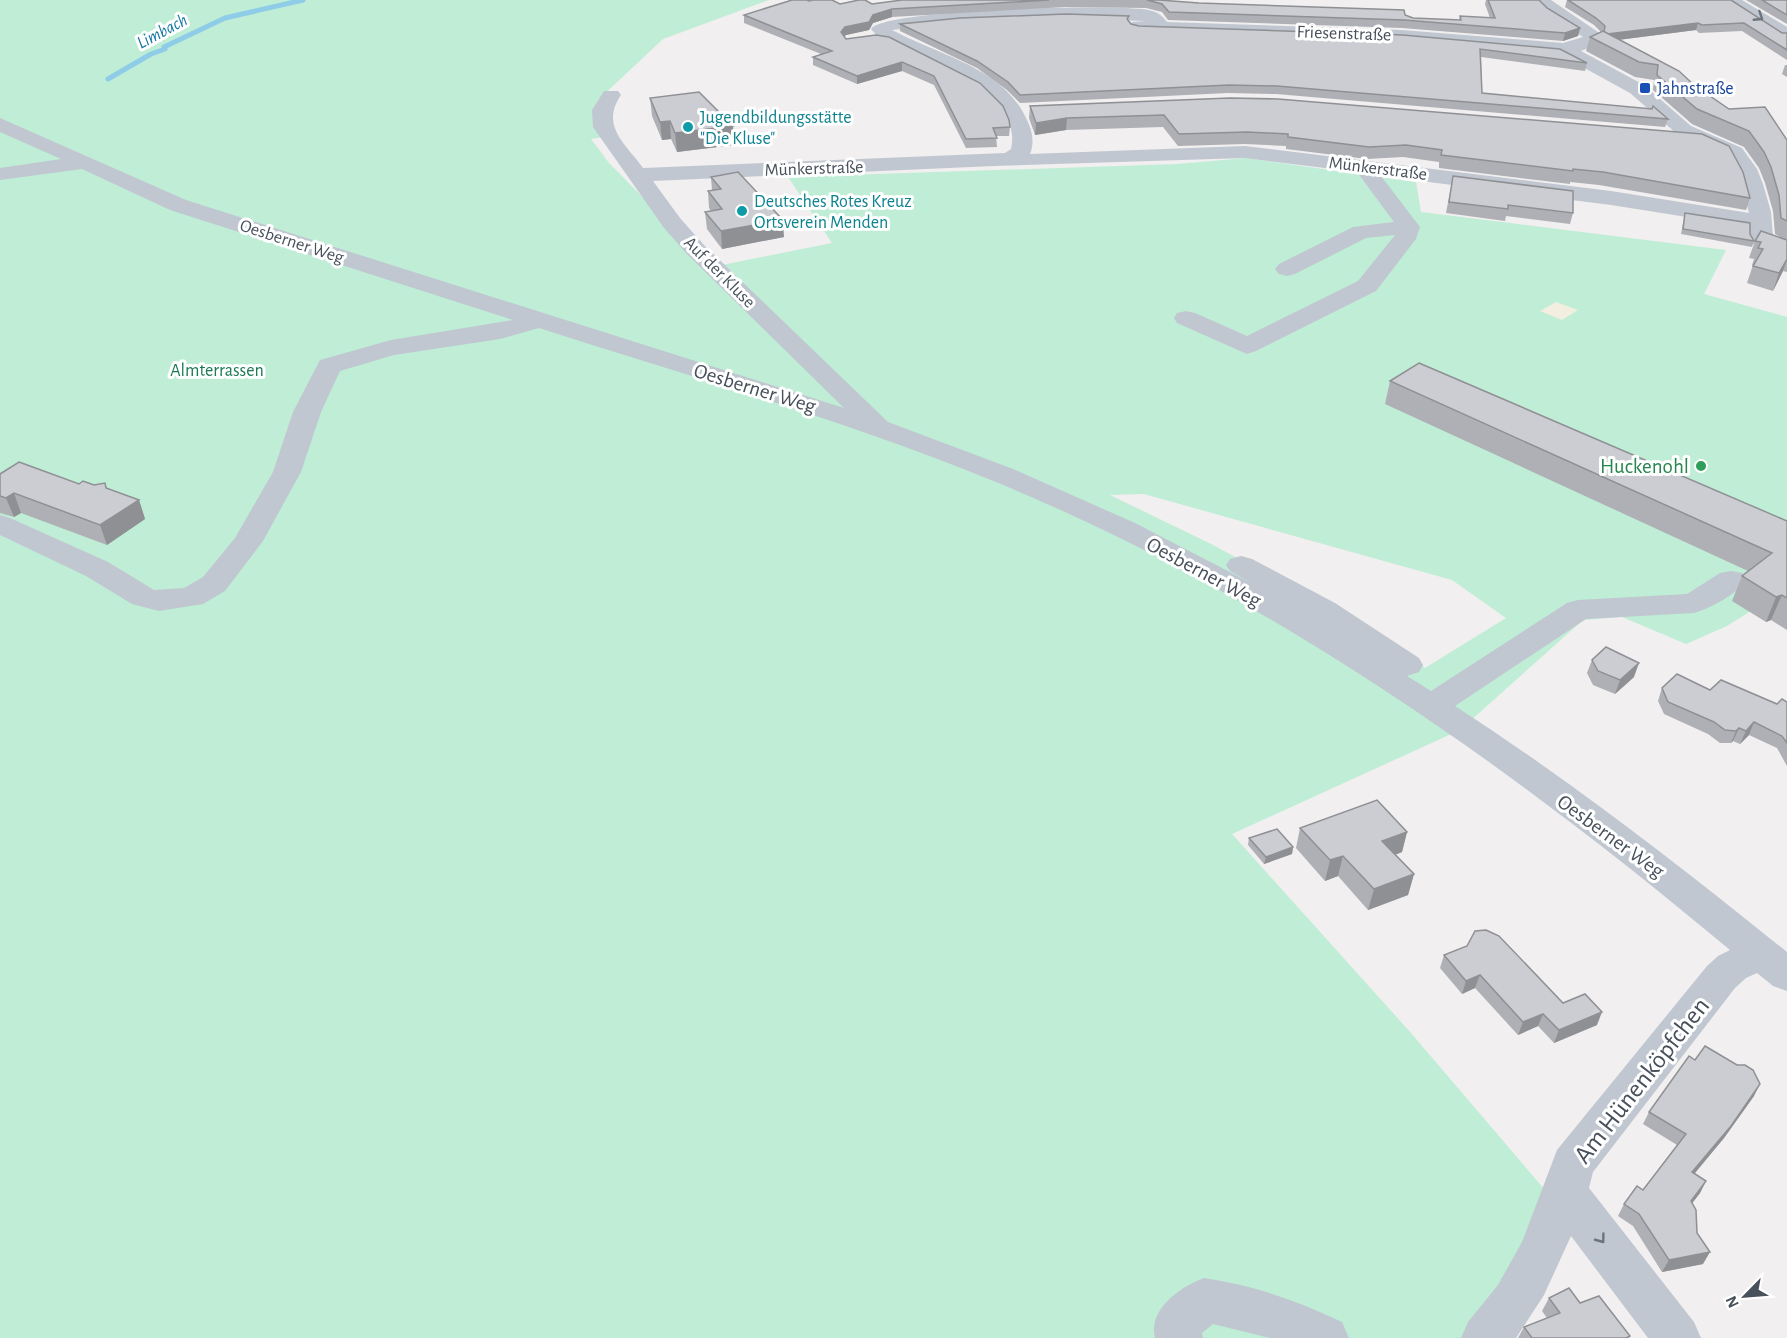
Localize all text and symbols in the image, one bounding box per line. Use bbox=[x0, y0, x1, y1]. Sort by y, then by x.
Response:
one-way arrow bbox=[1752, 10, 1763, 21]
water label: Limbach bbox=[134, 11, 191, 53]
street label: Friesenstraße bbox=[1296, 23, 1391, 45]
place label: Jahnstraße bbox=[1657, 80, 1734, 98]
marker: Jahnstraße bbox=[1638, 81, 1652, 95]
place label: Jugendbildungsstätte "Die Kluse" bbox=[700, 109, 852, 148]
marker: Jugendbildungsstätte "Die Kluse" bbox=[681, 120, 695, 134]
street label: Münkerstraße bbox=[1328, 154, 1428, 184]
street label: Münkerstraße bbox=[764, 158, 864, 180]
place label: Deutsches Rotes Kreuz Ortsverein Menden bbox=[754, 193, 912, 232]
marker: Deutsches Rotes Kreuz Ortsverein Menden bbox=[735, 204, 749, 218]
street label: Oesberner Weg bbox=[237, 217, 346, 267]
street label: Auf der Kluse bbox=[680, 234, 758, 312]
street label: Oesberner Weg bbox=[691, 360, 819, 417]
park label: Almterrassen bbox=[170, 362, 264, 380]
place label: Huckenohl bbox=[1600, 456, 1689, 477]
marker: Huckenohl bbox=[1694, 459, 1708, 473]
street label: Oesberner Weg bbox=[1143, 534, 1265, 612]
street label: Oesberner Weg bbox=[1553, 791, 1669, 882]
street label: Am Hünenköpfchen bbox=[1569, 993, 1714, 1168]
one-way arrow bbox=[1593, 1232, 1604, 1243]
north arrow bbox=[1715, 1266, 1775, 1326]
text: N bbox=[1723, 1293, 1742, 1310]

